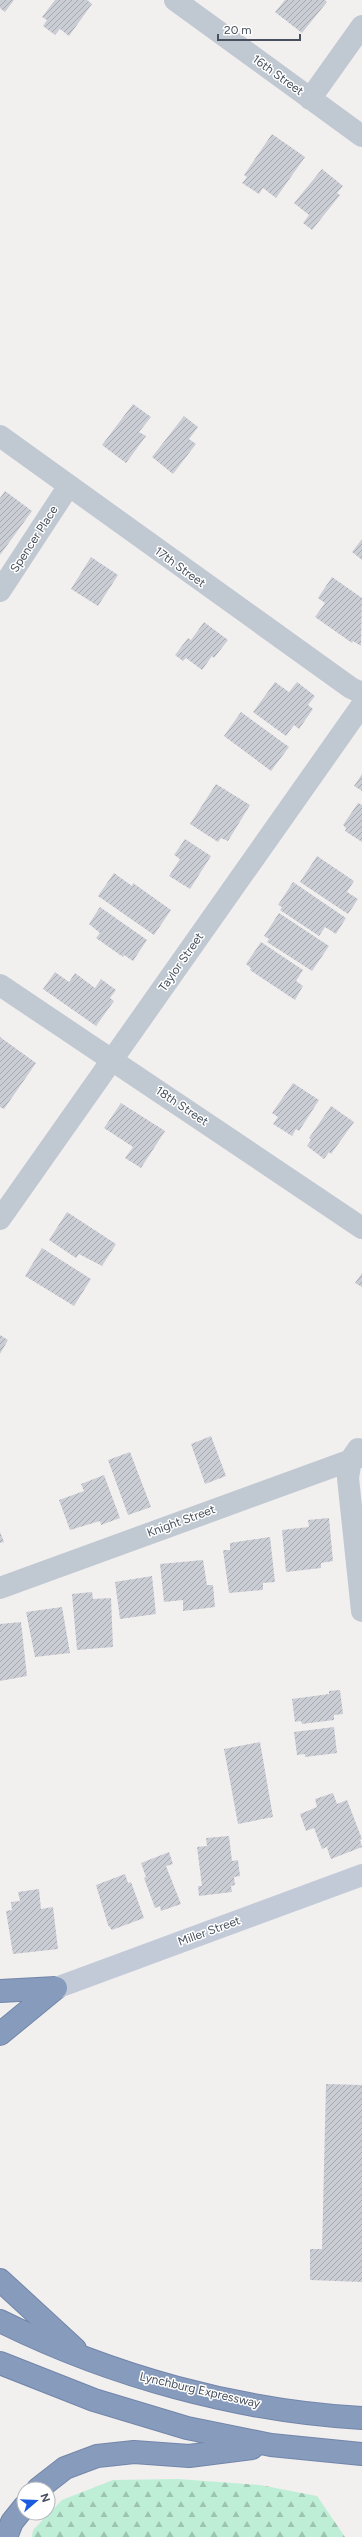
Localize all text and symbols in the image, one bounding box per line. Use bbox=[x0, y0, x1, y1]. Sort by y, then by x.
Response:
scale bar bbox=[218, 16, 300, 42]
text: 20 m bbox=[224, 23, 252, 37]
street label: 16th Street bbox=[250, 52, 307, 98]
street label: Spencer Place bbox=[7, 503, 61, 575]
street label: 17th Street bbox=[152, 544, 208, 590]
street label: Taylor Street bbox=[156, 930, 207, 994]
street label: 18th Street bbox=[153, 1083, 211, 1129]
street label: Knight Street bbox=[145, 1502, 217, 1540]
street label: Miller Street bbox=[176, 1913, 243, 1949]
street label: Lynchburg Expressway bbox=[138, 2369, 262, 2411]
north arrow bbox=[16, 2481, 56, 2521]
text: N bbox=[37, 2492, 53, 2504]

